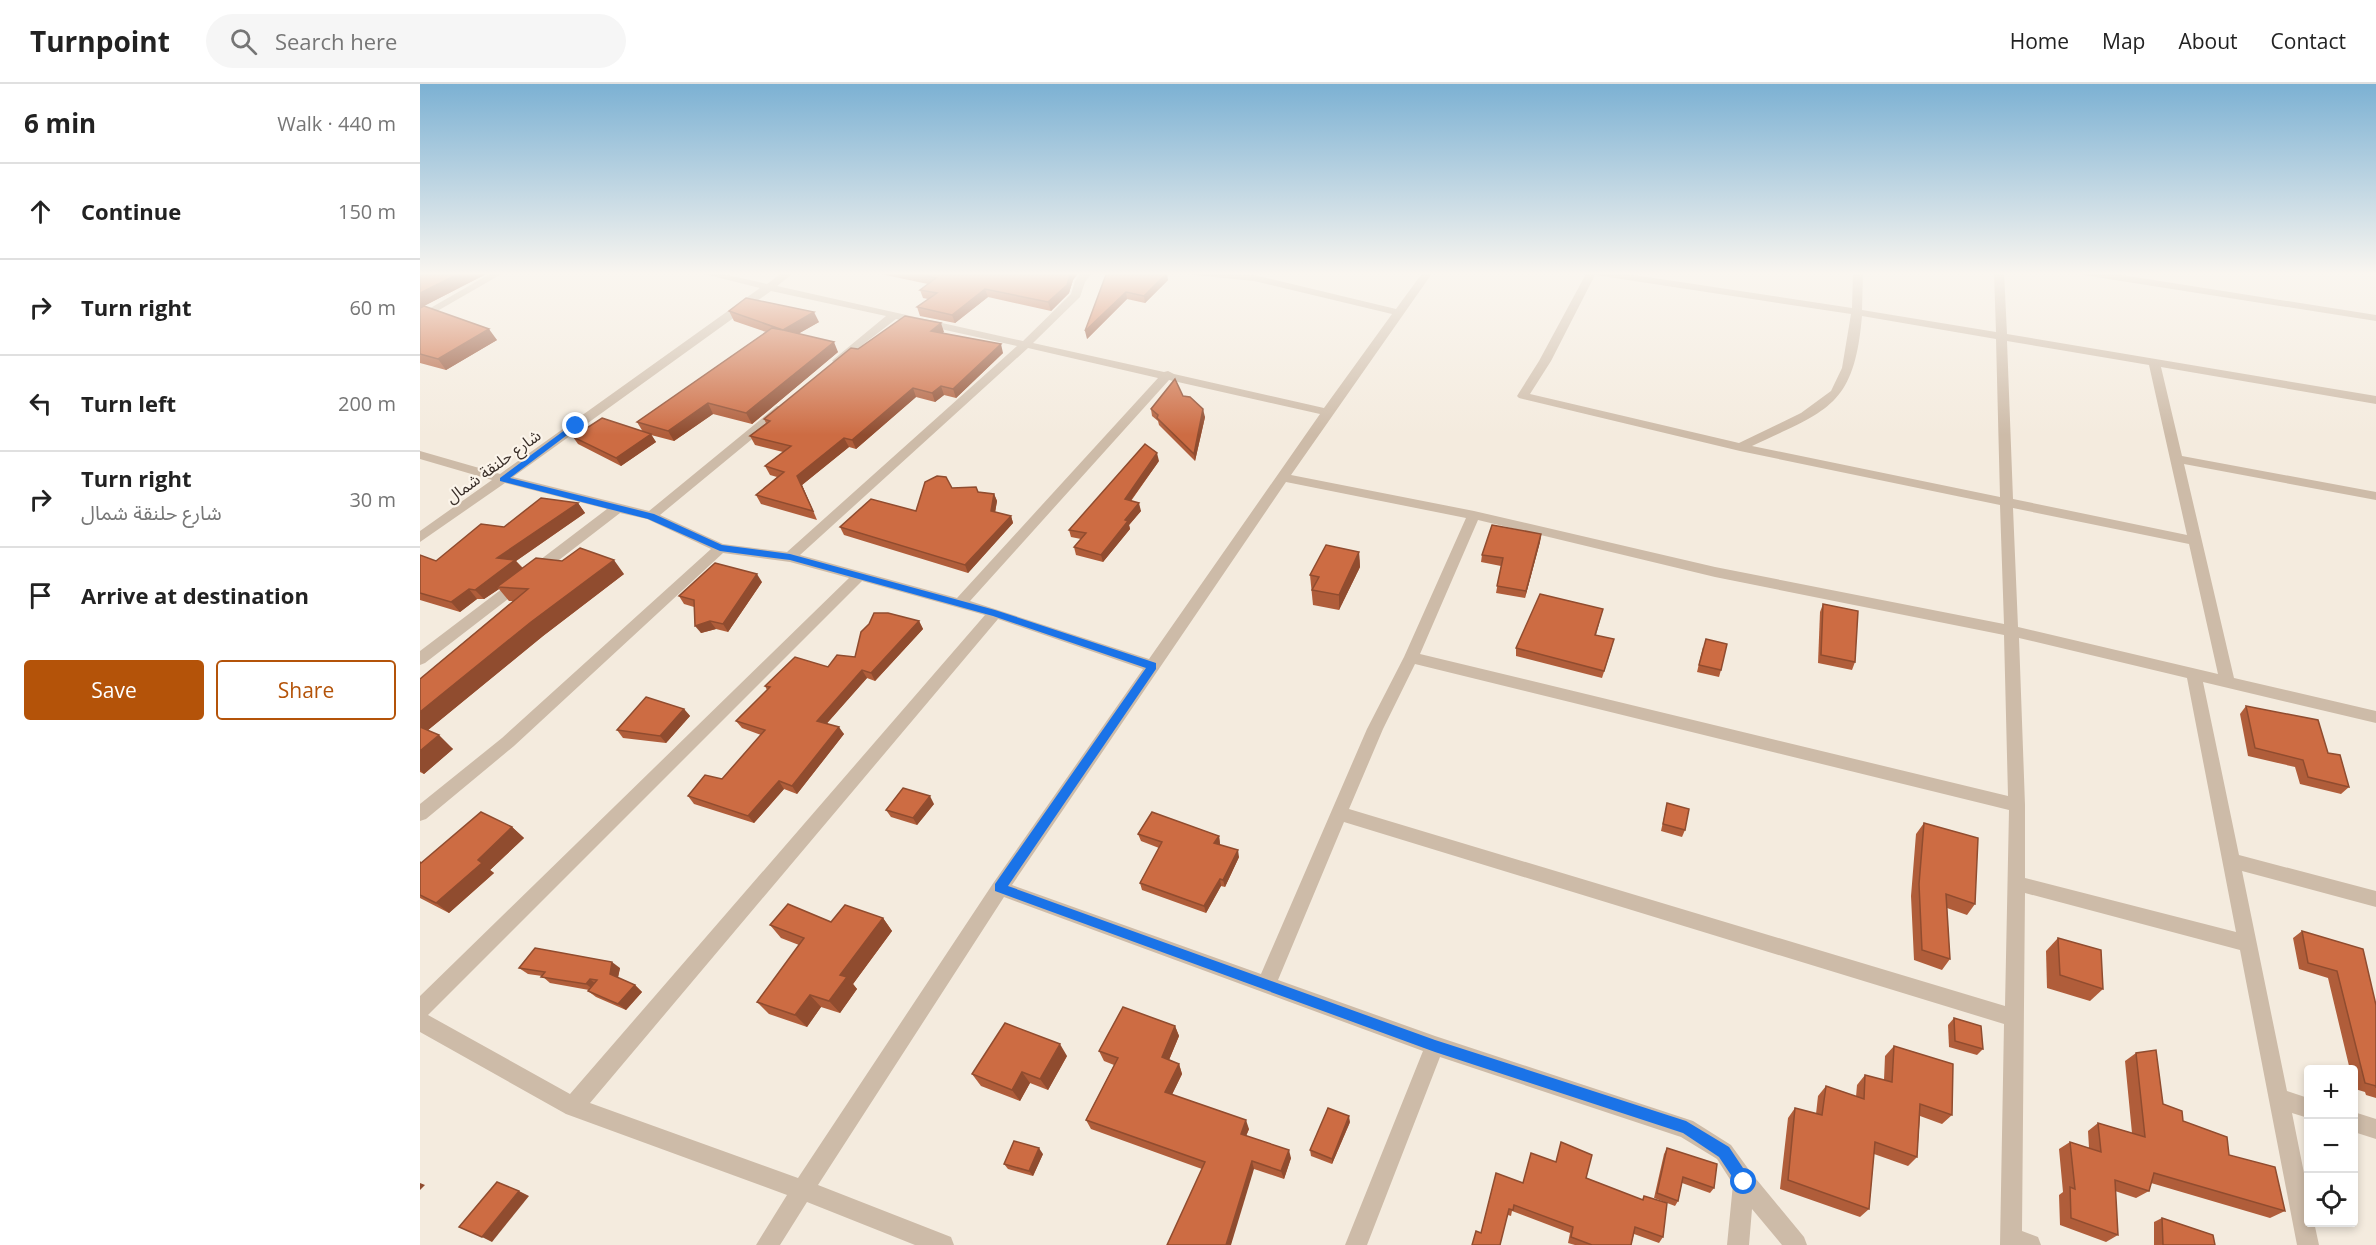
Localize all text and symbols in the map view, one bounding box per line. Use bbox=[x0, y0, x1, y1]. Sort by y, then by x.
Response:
search box bbox=[206, 14, 626, 68]
text: Turnpoint bbox=[30, 22, 170, 60]
icon: search bbox=[227, 25, 260, 58]
text: Search here bbox=[275, 26, 397, 56]
text: Home bbox=[2010, 27, 2069, 55]
text: Map bbox=[2102, 27, 2145, 55]
text: About bbox=[2178, 27, 2238, 55]
text: Contact bbox=[2271, 27, 2346, 55]
text: 6 min bbox=[24, 105, 96, 141]
text: Walk · 440 m bbox=[277, 110, 396, 137]
icon: ahead bbox=[24, 195, 57, 228]
text: Continue bbox=[81, 196, 181, 226]
text: 150 m bbox=[338, 198, 396, 225]
icon: right bbox=[24, 291, 57, 324]
text: Turn right bbox=[81, 292, 192, 322]
text: 60 m bbox=[349, 294, 396, 321]
icon: left bbox=[24, 387, 57, 420]
text: Turn left bbox=[81, 388, 176, 418]
text: 200 m bbox=[338, 390, 396, 417]
route end bbox=[562, 412, 588, 438]
street label: شارع حلنقة شمال bbox=[441, 424, 546, 510]
text: Turn right bbox=[81, 463, 192, 493]
icon: right bbox=[24, 483, 57, 516]
text: 30 m bbox=[349, 486, 396, 513]
text: شارع حلنقة شمال bbox=[81, 499, 222, 526]
icon: arrive bbox=[24, 579, 57, 612]
text: Arrive at destination bbox=[81, 580, 309, 610]
button: Save bbox=[24, 660, 204, 720]
button: Share bbox=[216, 660, 396, 720]
map controls bbox=[2304, 1065, 2358, 1227]
button: + bbox=[2304, 1065, 2358, 1119]
button: − bbox=[2304, 1119, 2358, 1173]
route start bbox=[1730, 1168, 1756, 1194]
button: locate bbox=[2304, 1173, 2358, 1227]

